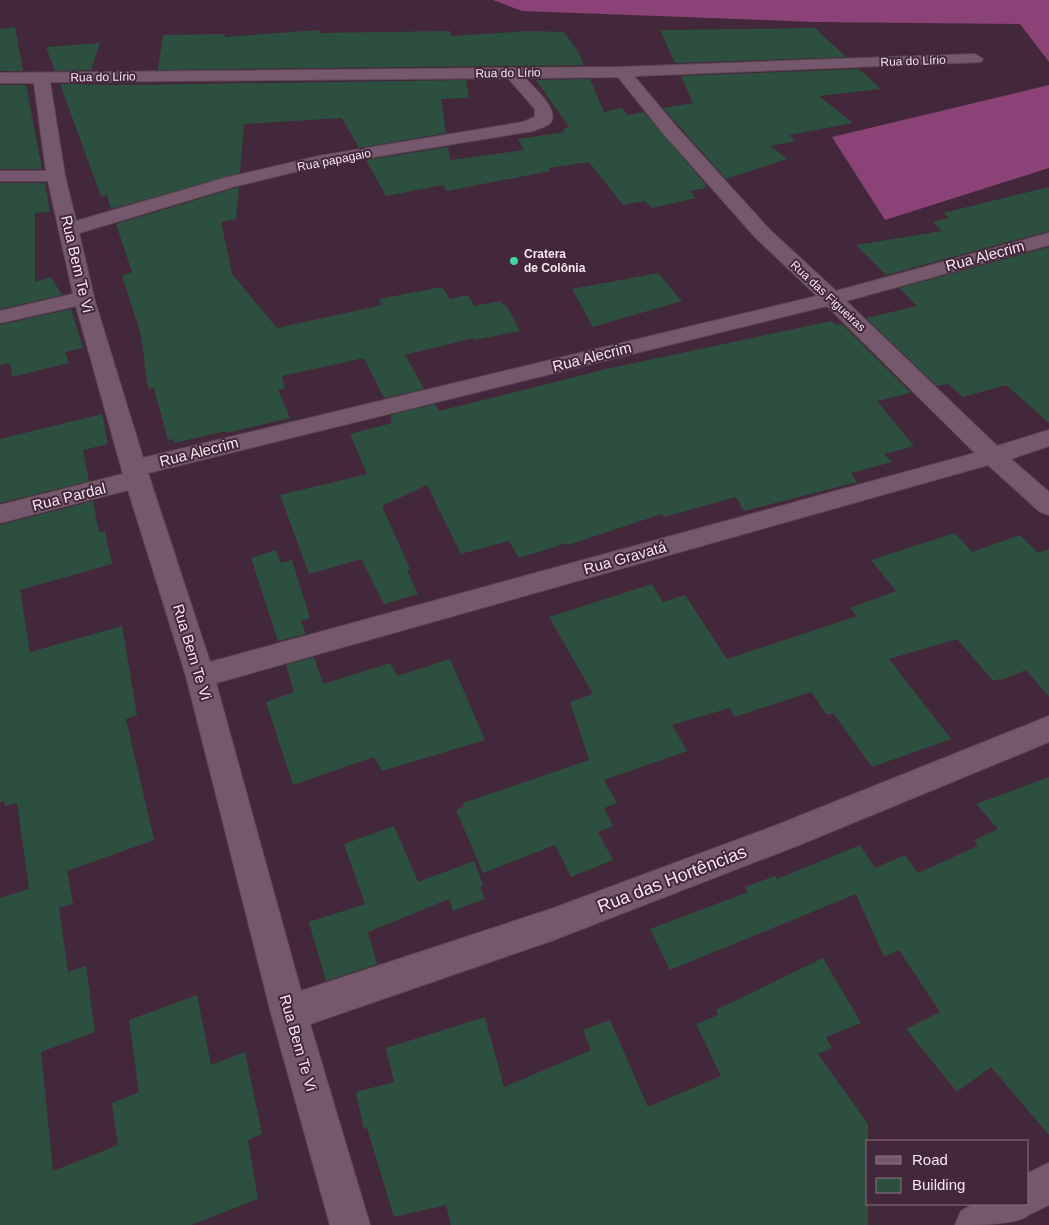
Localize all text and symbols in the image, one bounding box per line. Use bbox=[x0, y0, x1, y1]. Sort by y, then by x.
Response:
street label: Rua do Lírio bbox=[880, 53, 946, 69]
street label: Rua do Lírio bbox=[475, 65, 541, 81]
street label: Rua do Lírio bbox=[70, 69, 136, 85]
street label: Rua papagaio bbox=[296, 146, 372, 174]
street label: Rua Bem Te Vi bbox=[58, 214, 97, 314]
street label: Rua Alecrim bbox=[944, 237, 1026, 274]
place label: Cratera de Colônia bbox=[524, 247, 586, 275]
marker: Cratera de Colônia bbox=[508, 255, 520, 267]
street label: Rua das Figueiras bbox=[788, 258, 868, 334]
street label: Rua Alecrim bbox=[551, 338, 633, 375]
street label: Rua Alecrim bbox=[158, 433, 240, 470]
street label: Rua Pardal bbox=[30, 479, 107, 514]
street label: Rua Gravatá bbox=[582, 537, 669, 577]
street label: Rua Bem Te Vi bbox=[170, 602, 215, 702]
street label: Rua das Hortências bbox=[595, 841, 749, 917]
street label: Rua Bem Te Vi bbox=[277, 993, 320, 1093]
legend bbox=[866, 1140, 1029, 1205]
text: Road bbox=[912, 1151, 948, 1168]
text: Building bbox=[912, 1176, 965, 1193]

